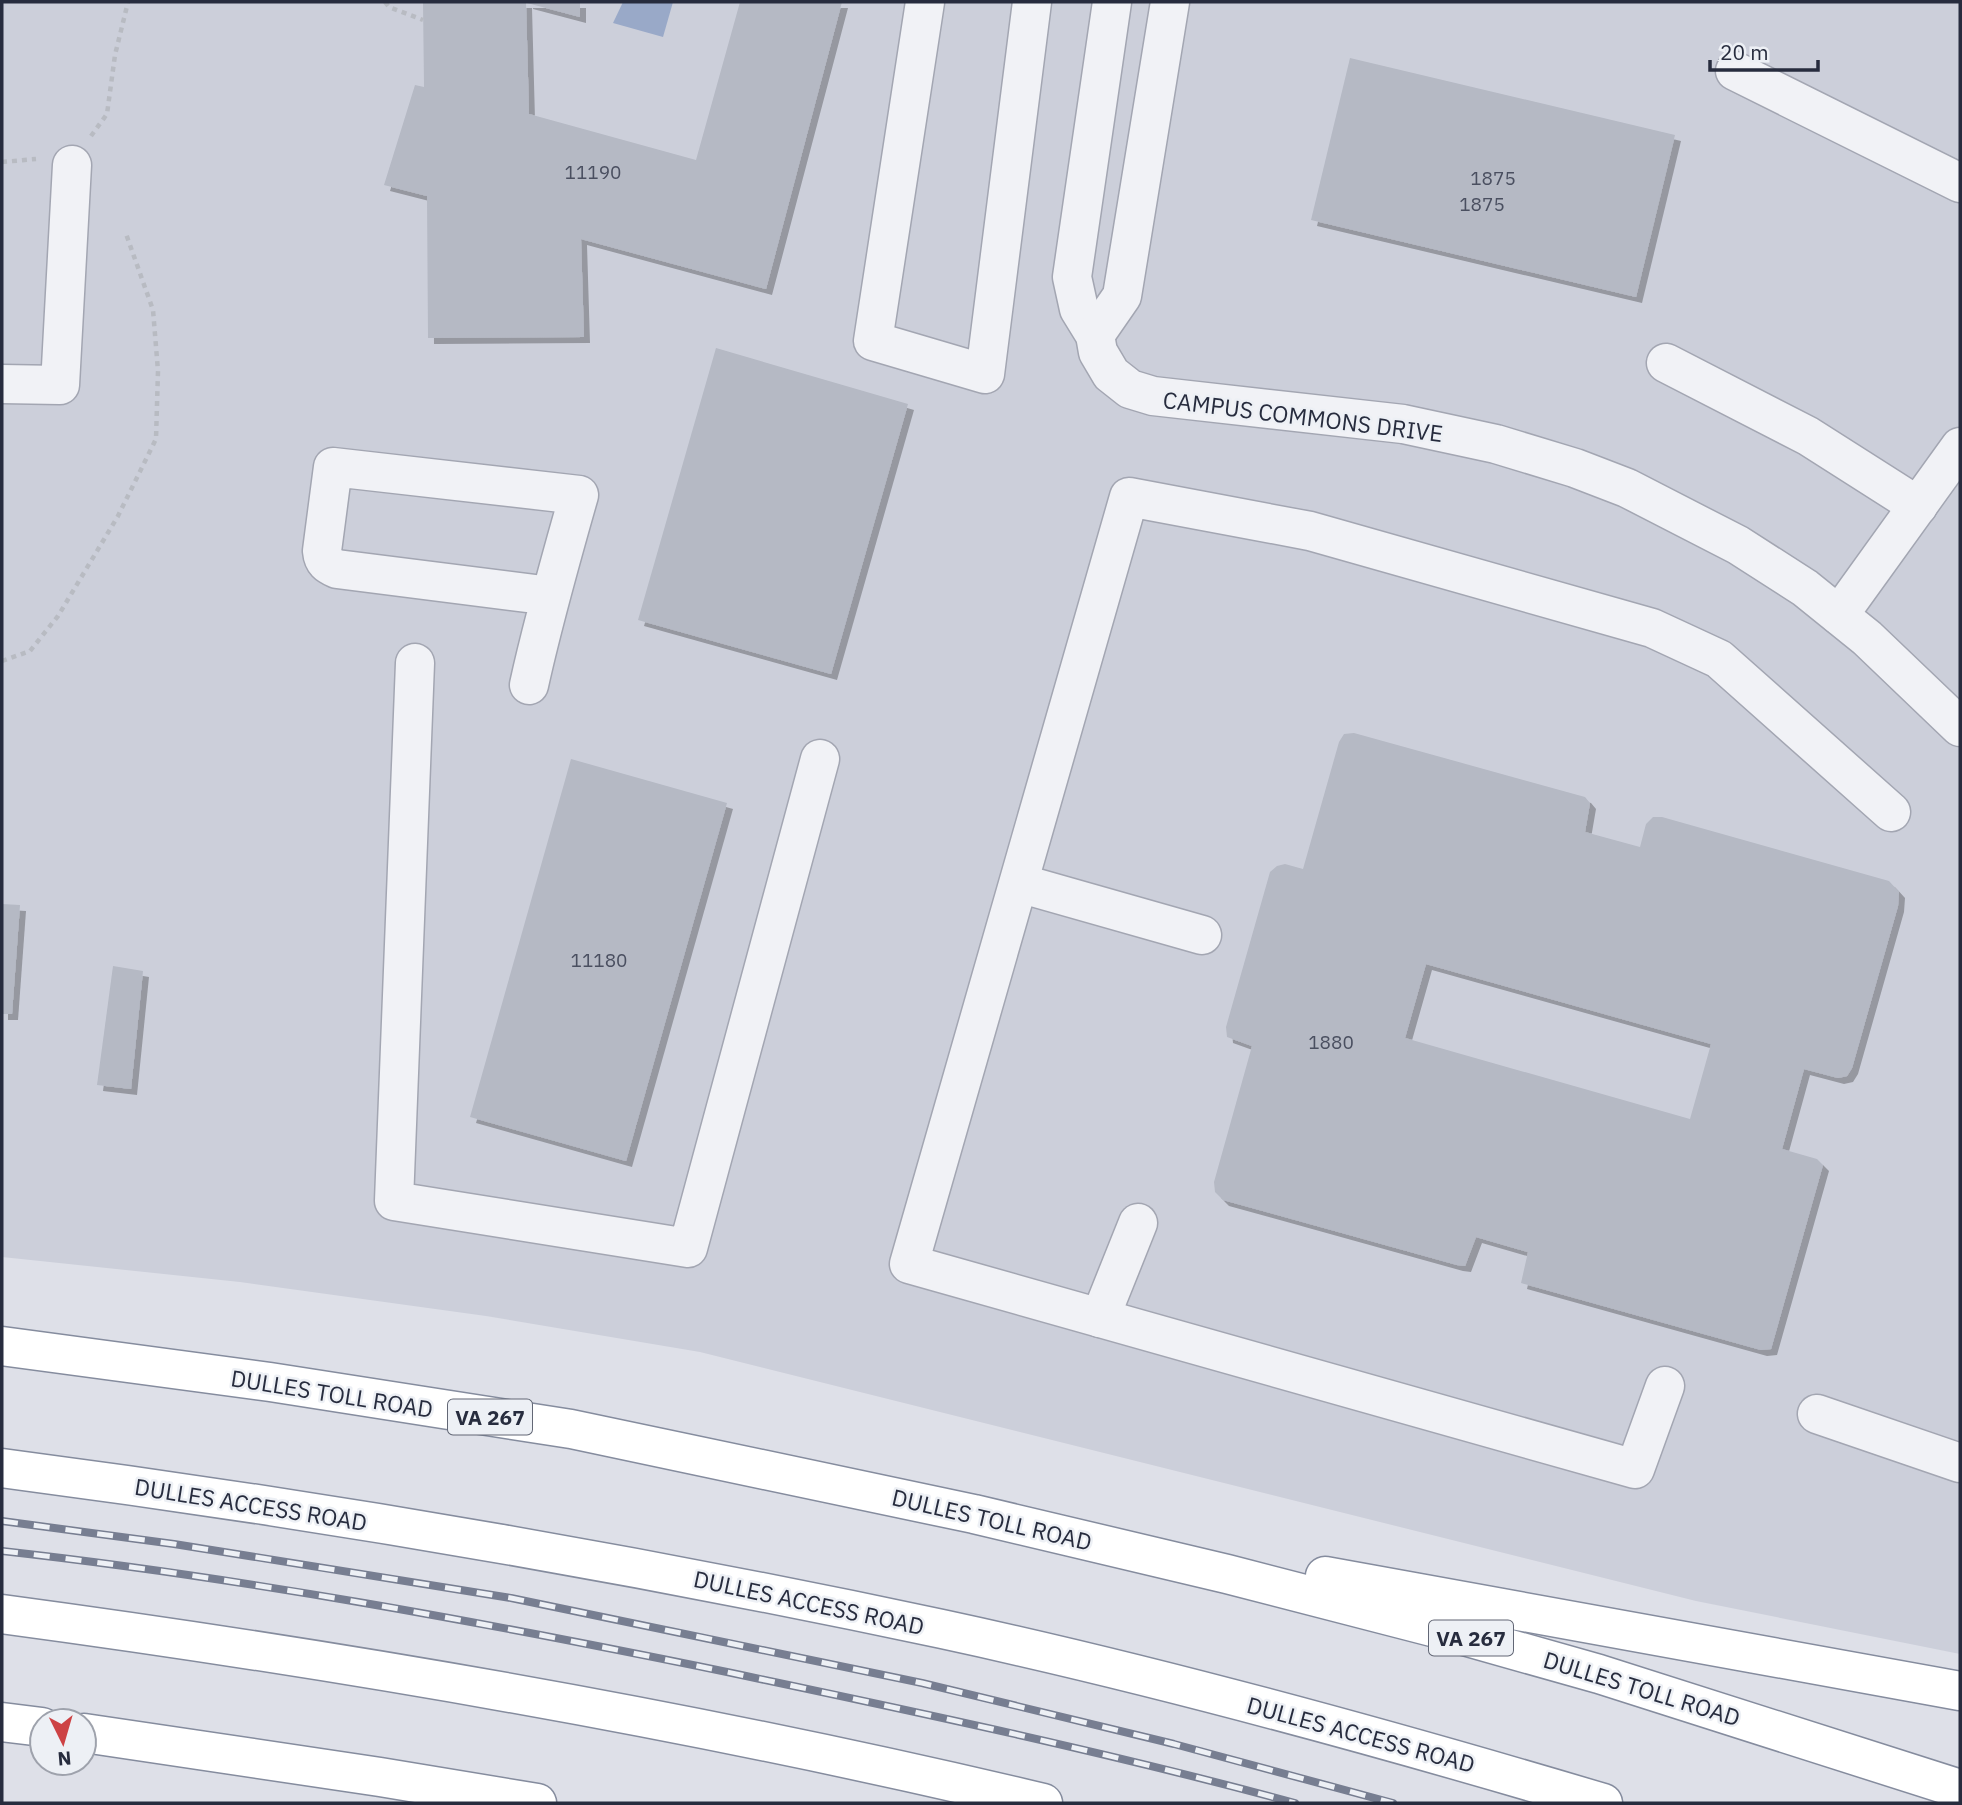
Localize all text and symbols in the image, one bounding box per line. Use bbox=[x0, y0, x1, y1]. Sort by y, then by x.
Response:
scale bar bbox=[1710, 28, 1818, 72]
text: 20 m bbox=[1720, 38, 1769, 66]
house number: 11190 bbox=[564, 160, 622, 184]
house number: 1875 bbox=[1470, 166, 1516, 190]
house number: 1875 bbox=[1459, 192, 1505, 216]
street label: CAMPUS COMMONS DRIVE bbox=[1161, 384, 1445, 448]
house number: 11180 bbox=[570, 948, 628, 972]
house number: 1880 bbox=[1308, 1030, 1354, 1054]
street label: DULLES TOLL ROAD bbox=[229, 1362, 435, 1424]
road number: VA 267 bbox=[448, 1400, 532, 1434]
street label: DULLES ACCESS ROAD bbox=[133, 1471, 369, 1537]
street label: DULLES TOLL ROAD bbox=[889, 1481, 1095, 1557]
street label: DULLES ACCESS ROAD bbox=[691, 1563, 927, 1641]
road number: VA 267 bbox=[1429, 1620, 1513, 1656]
street label: DULLES TOLL ROAD bbox=[1540, 1644, 1744, 1732]
street label: DULLES ACCESS ROAD bbox=[1244, 1689, 1478, 1779]
north arrow bbox=[28, 1707, 98, 1777]
text: N bbox=[57, 1746, 72, 1771]

